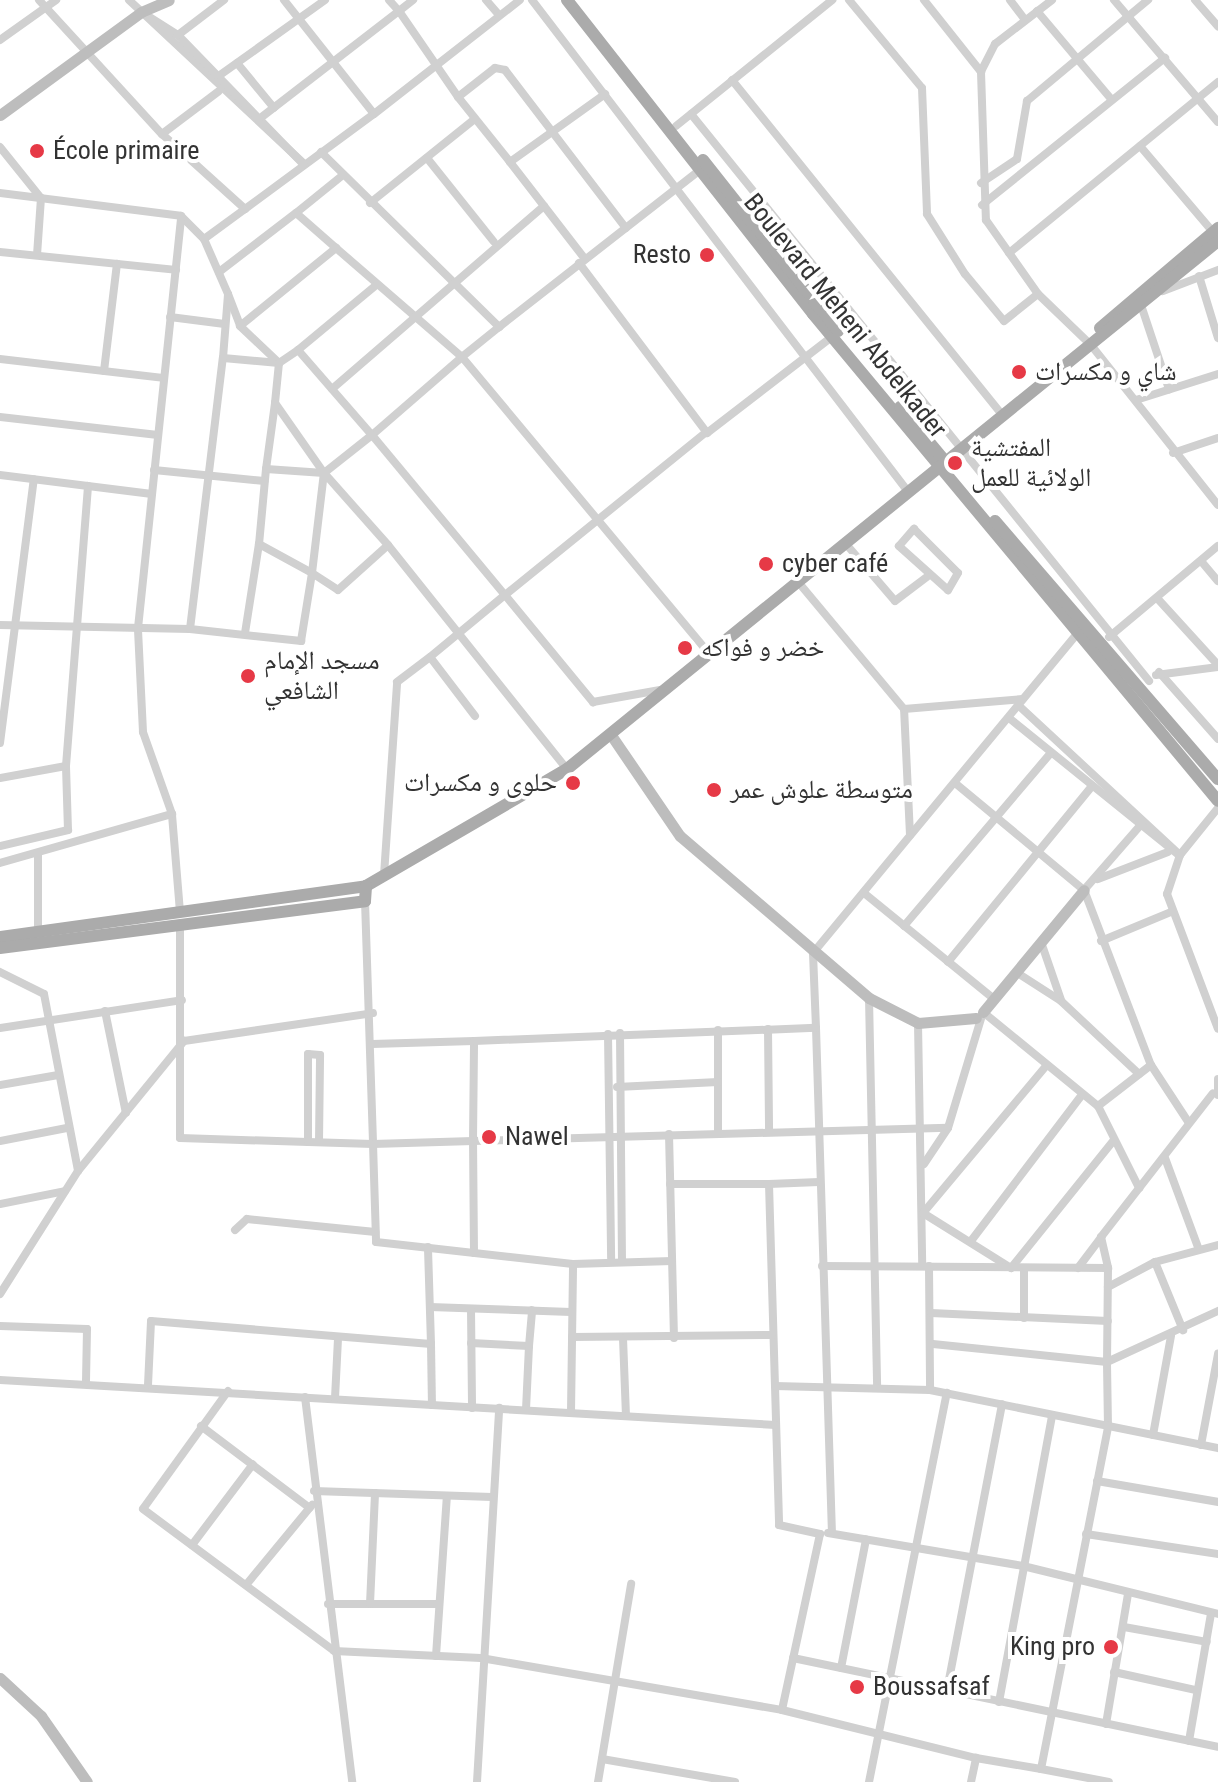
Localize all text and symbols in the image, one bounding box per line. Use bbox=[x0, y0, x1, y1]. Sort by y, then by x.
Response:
place label: École primaire bbox=[53, 135, 199, 167]
marker: École primaire bbox=[28, 142, 46, 160]
street label: Boulevard Meheni Abdelkader bbox=[737, 188, 953, 444]
place label: Resto bbox=[633, 239, 691, 271]
marker: Resto bbox=[698, 246, 716, 264]
place label: شاي و مكسرات bbox=[1035, 356, 1177, 388]
marker: شاي و مكسرات bbox=[1010, 363, 1028, 381]
place label: المفتشية الولائية للعمل bbox=[971, 432, 1091, 494]
marker: المفتشية الولائية للعمل bbox=[946, 454, 964, 472]
place label: cyber café bbox=[782, 548, 888, 580]
marker: cyber café bbox=[757, 555, 775, 573]
place label: خضر و فواكه bbox=[701, 632, 824, 664]
marker: خضر و فواكه bbox=[676, 639, 694, 657]
place label: مسجد الإمام الشافعي bbox=[264, 645, 380, 706]
marker: مسجد الإمام الشافعي bbox=[239, 667, 257, 685]
place label: حلوى و مكسرات bbox=[404, 767, 557, 799]
marker: حلوى و مكسرات bbox=[564, 774, 582, 792]
place label: متوسطة علوش عمر bbox=[730, 774, 913, 806]
marker: متوسطة علوش عمر bbox=[705, 781, 723, 799]
place label: Nawel bbox=[505, 1121, 569, 1153]
marker: Nawel bbox=[480, 1128, 498, 1146]
place label: King pro bbox=[1010, 1631, 1095, 1663]
marker: King pro bbox=[1102, 1638, 1120, 1656]
place label: Boussafsaf bbox=[873, 1671, 990, 1703]
marker: Boussafsaf bbox=[848, 1678, 866, 1696]

